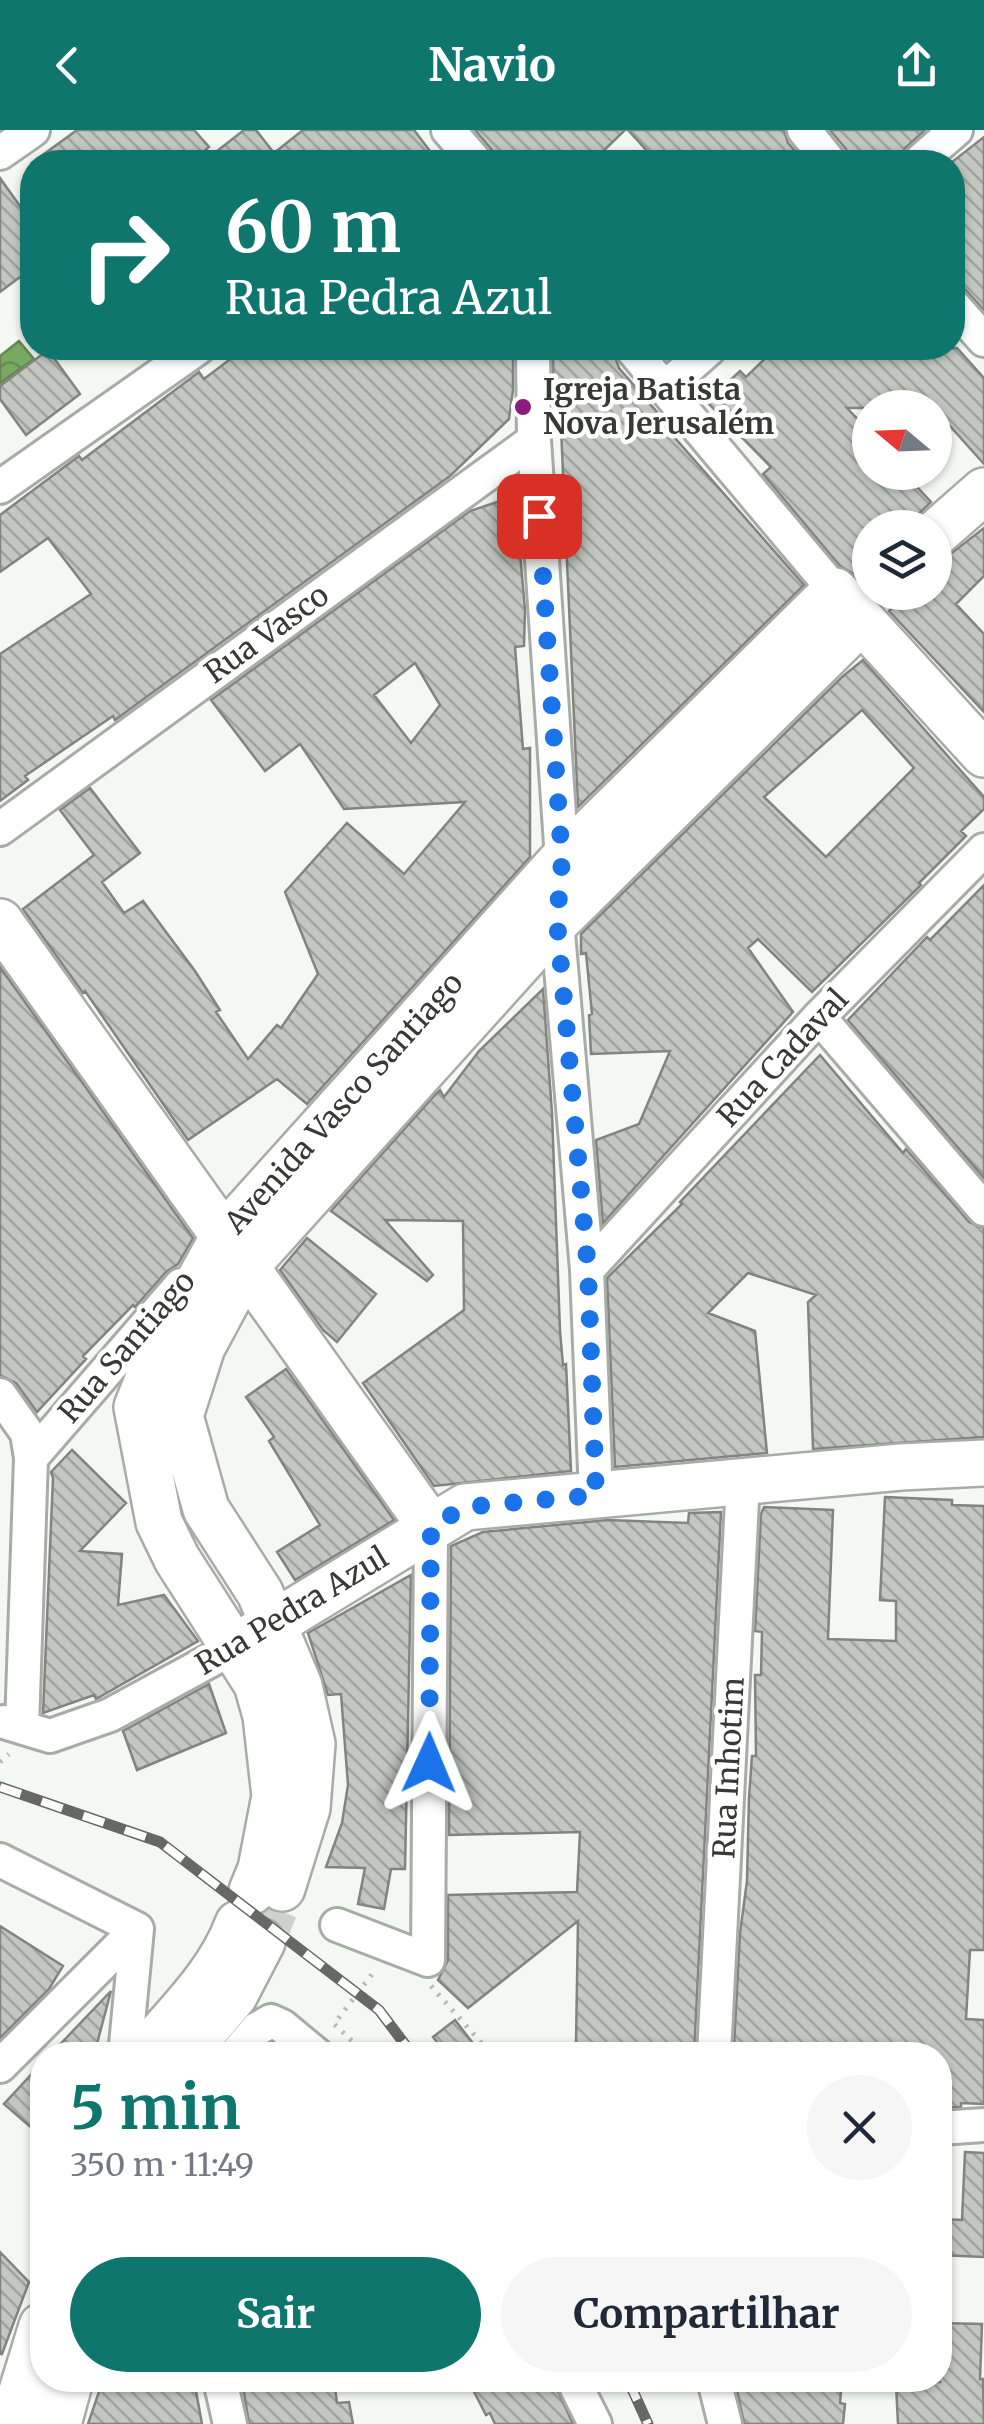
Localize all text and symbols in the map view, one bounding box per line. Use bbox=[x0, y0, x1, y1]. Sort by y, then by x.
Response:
text: Navio bbox=[428, 37, 556, 93]
icon: back bbox=[40, 38, 95, 93]
icon: share bbox=[889, 38, 944, 93]
text: 60 m bbox=[225, 183, 401, 271]
icon: right bbox=[60, 190, 190, 320]
text: Rua Pedra Azul bbox=[225, 270, 552, 326]
place label: Igreja Batista Nova Jerusalém bbox=[543, 370, 774, 442]
north arrow bbox=[852, 390, 952, 490]
map controls bbox=[852, 390, 952, 610]
marker: Igreja Batista Nova Jerusalém bbox=[512, 396, 534, 418]
pin bbox=[497, 474, 582, 559]
icon: arrive bbox=[512, 489, 567, 544]
button: layers bbox=[852, 510, 952, 610]
street label: Rua Vasco bbox=[197, 575, 336, 691]
street label: Avenida Vasco Santiago bbox=[215, 964, 471, 1241]
street label: Rua Cadaval bbox=[709, 980, 856, 1134]
street label: Rua Santiago bbox=[50, 1262, 203, 1430]
street label: Rua Pedra Azul bbox=[188, 1538, 395, 1683]
street label: Rua Inhotim bbox=[704, 1676, 752, 1860]
position arrow bbox=[377, 1711, 481, 1815]
text: 5 min bbox=[70, 2070, 241, 2145]
button: close bbox=[807, 2075, 912, 2180]
text: 350 m · 11:49 bbox=[70, 2145, 254, 2185]
button: Sair bbox=[70, 2257, 481, 2372]
button: Compartilhar bbox=[501, 2257, 912, 2372]

